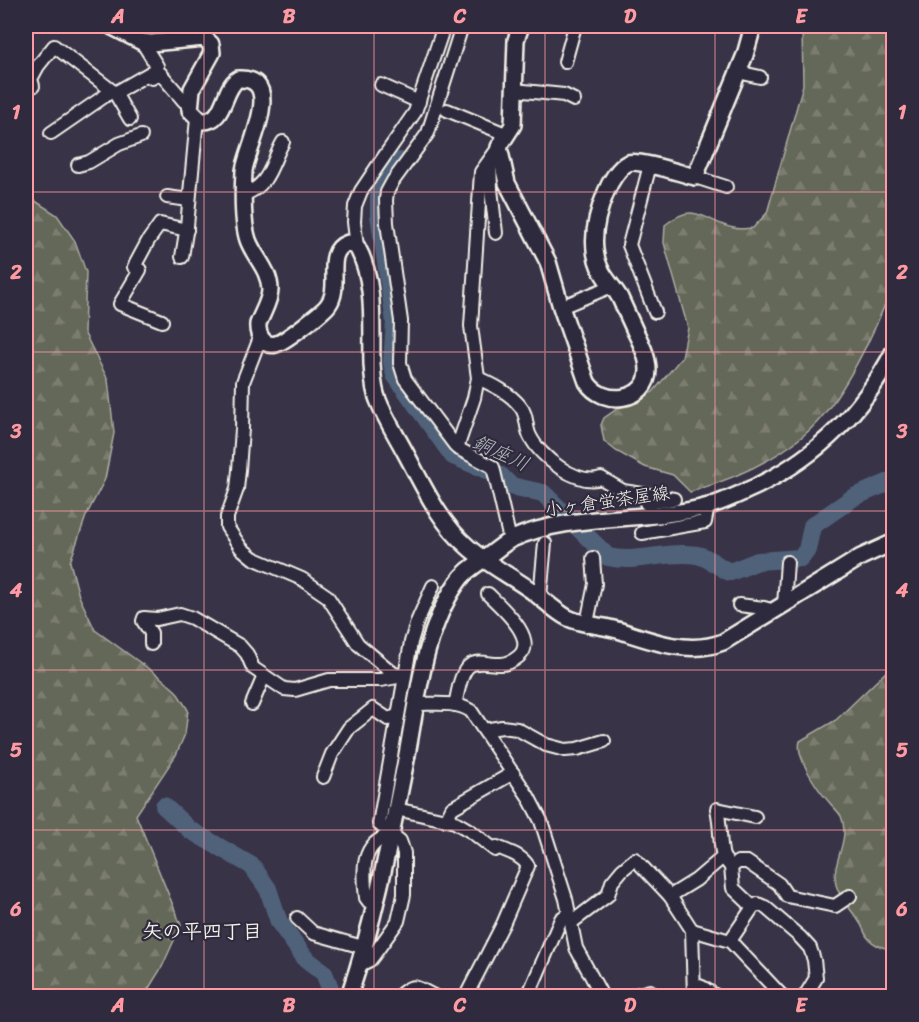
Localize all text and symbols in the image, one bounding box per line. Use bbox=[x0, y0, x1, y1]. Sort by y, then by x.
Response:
text: A bbox=[110, 0, 125, 34]
text: B bbox=[283, 0, 296, 34]
text: C bbox=[453, 0, 467, 34]
text: D bbox=[624, 0, 637, 34]
text: E bbox=[795, 0, 808, 34]
text: 1 bbox=[12, 95, 21, 130]
text: 1 bbox=[898, 95, 907, 130]
text: 2 bbox=[9, 255, 22, 290]
text: 2 bbox=[895, 255, 908, 290]
text: 3 bbox=[10, 414, 22, 449]
text: 3 bbox=[896, 414, 908, 449]
water label: 銅座川 bbox=[466, 424, 536, 482]
street label: 小ヶ倉蛍茶屋線 bbox=[542, 476, 672, 526]
text: 4 bbox=[9, 573, 23, 608]
text: 4 bbox=[895, 573, 909, 608]
text: 5 bbox=[10, 733, 22, 768]
text: 5 bbox=[896, 733, 908, 768]
text: 6 bbox=[9, 892, 22, 927]
text: 6 bbox=[895, 892, 908, 927]
district label: 矢の平四丁目 bbox=[142, 914, 262, 949]
text: A bbox=[110, 988, 125, 1022]
text: B bbox=[283, 988, 296, 1022]
text: C bbox=[453, 988, 467, 1022]
text: D bbox=[624, 988, 637, 1022]
text: E bbox=[795, 988, 808, 1022]

